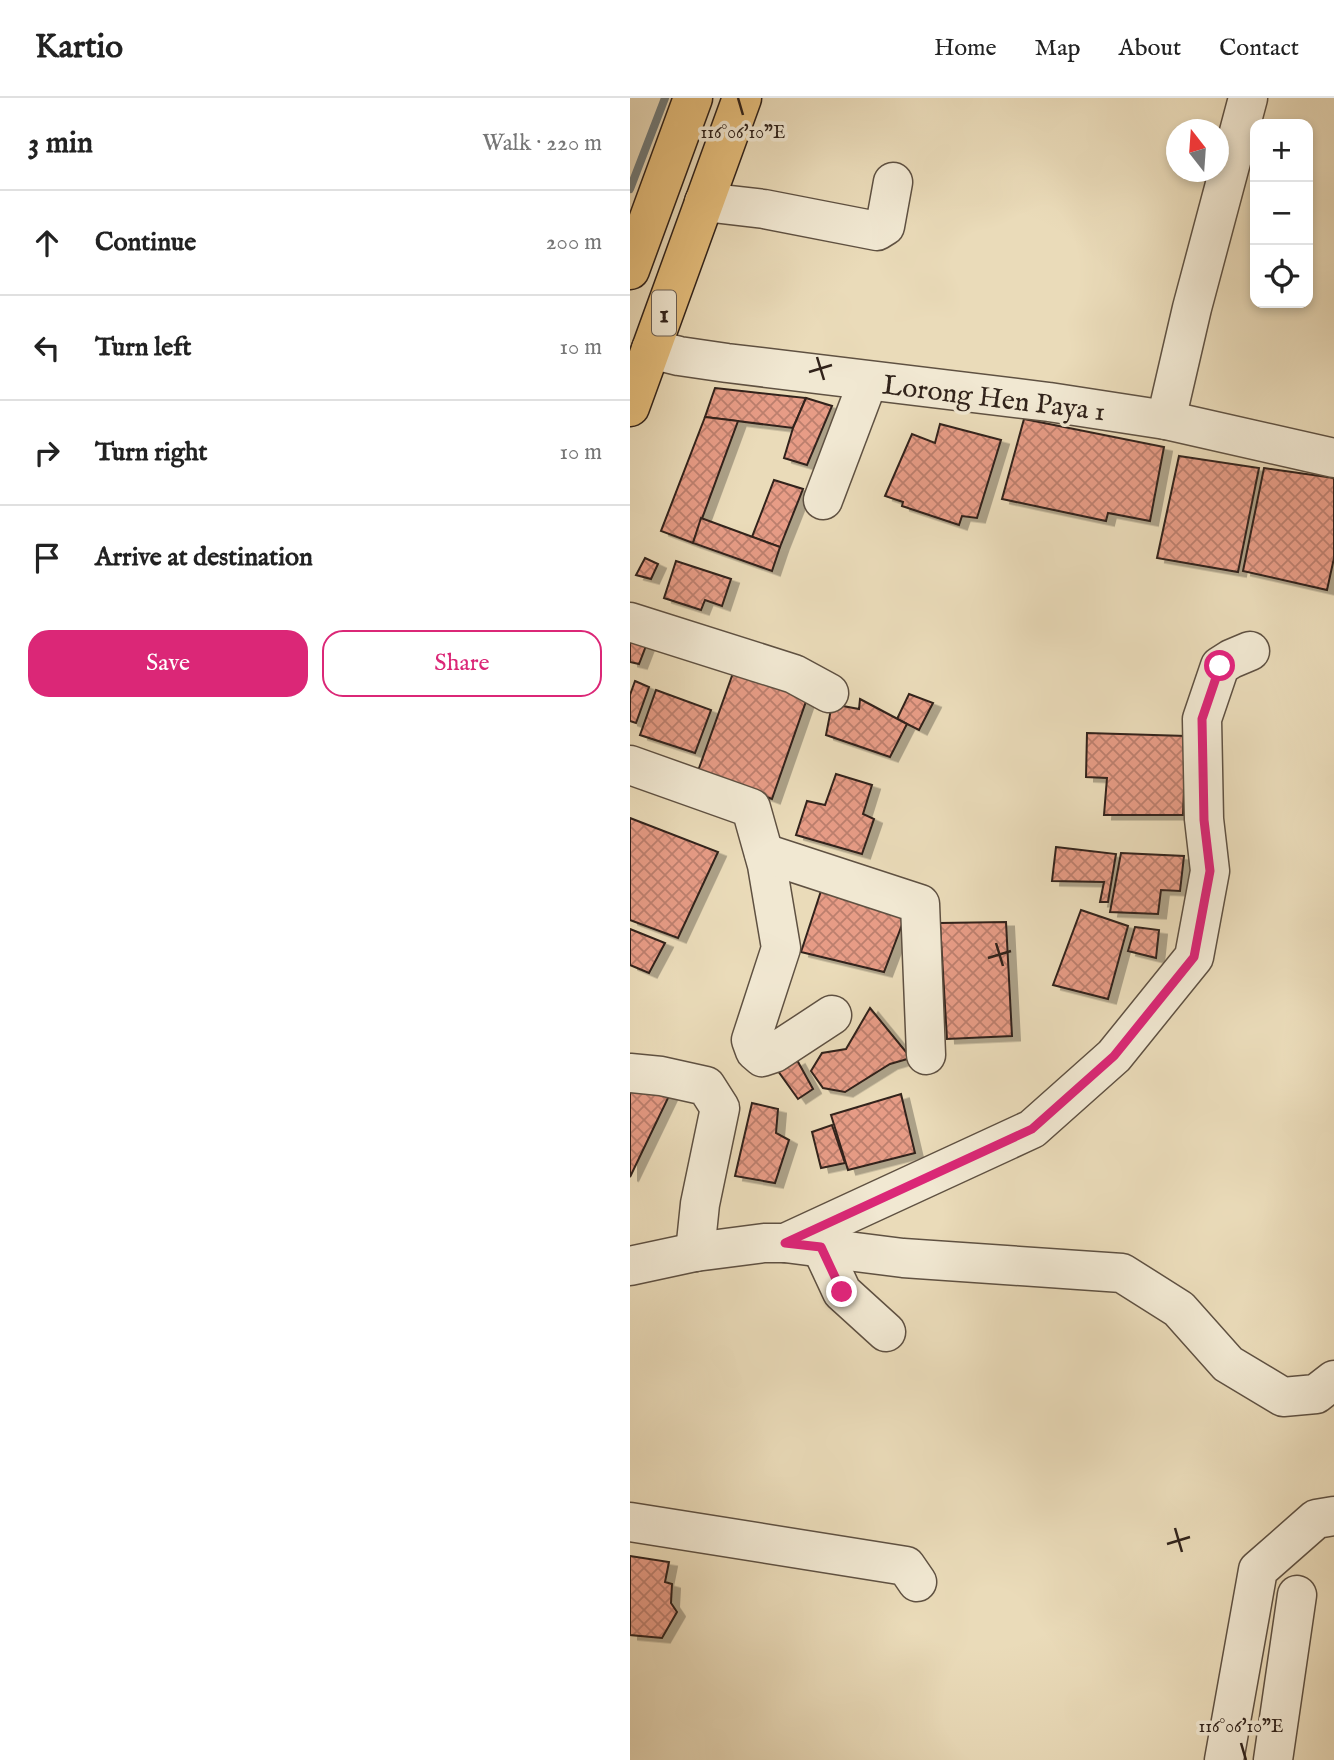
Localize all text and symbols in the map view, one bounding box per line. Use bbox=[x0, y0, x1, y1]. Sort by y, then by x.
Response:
text: Kartio bbox=[35, 27, 123, 69]
text: Home bbox=[934, 33, 997, 64]
text: Map bbox=[1035, 33, 1081, 64]
text: About bbox=[1119, 33, 1181, 64]
text: Contact bbox=[1219, 33, 1299, 64]
north arrow bbox=[1166, 119, 1229, 182]
map controls bbox=[1250, 119, 1313, 308]
button: + bbox=[1250, 119, 1313, 182]
text: 116°06'10"E bbox=[701, 122, 785, 145]
text: 3 min bbox=[28, 125, 93, 163]
text: Walk · 220 m bbox=[482, 129, 602, 158]
button: − bbox=[1250, 182, 1313, 245]
icon: ahead bbox=[28, 224, 66, 262]
text: Continue bbox=[95, 226, 196, 259]
text: 200 m bbox=[546, 228, 602, 257]
button: locate bbox=[1250, 245, 1313, 308]
road number: 1 bbox=[652, 290, 676, 336]
icon: left bbox=[28, 329, 66, 367]
text: Turn left bbox=[95, 331, 192, 364]
text: 10 m bbox=[559, 333, 602, 362]
street label: Lorong Hen Paya 1 bbox=[880, 368, 1107, 431]
icon: right bbox=[28, 434, 66, 472]
text: Turn right bbox=[95, 436, 208, 469]
text: 10 m bbox=[559, 438, 602, 467]
icon: arrive bbox=[28, 539, 66, 577]
text: Arrive at destination bbox=[95, 541, 313, 574]
button: Save bbox=[28, 630, 308, 697]
button: Share bbox=[322, 630, 602, 697]
route start bbox=[1204, 650, 1235, 681]
route end bbox=[826, 1276, 857, 1307]
text: 116°06'10"E bbox=[1199, 1716, 1283, 1739]

